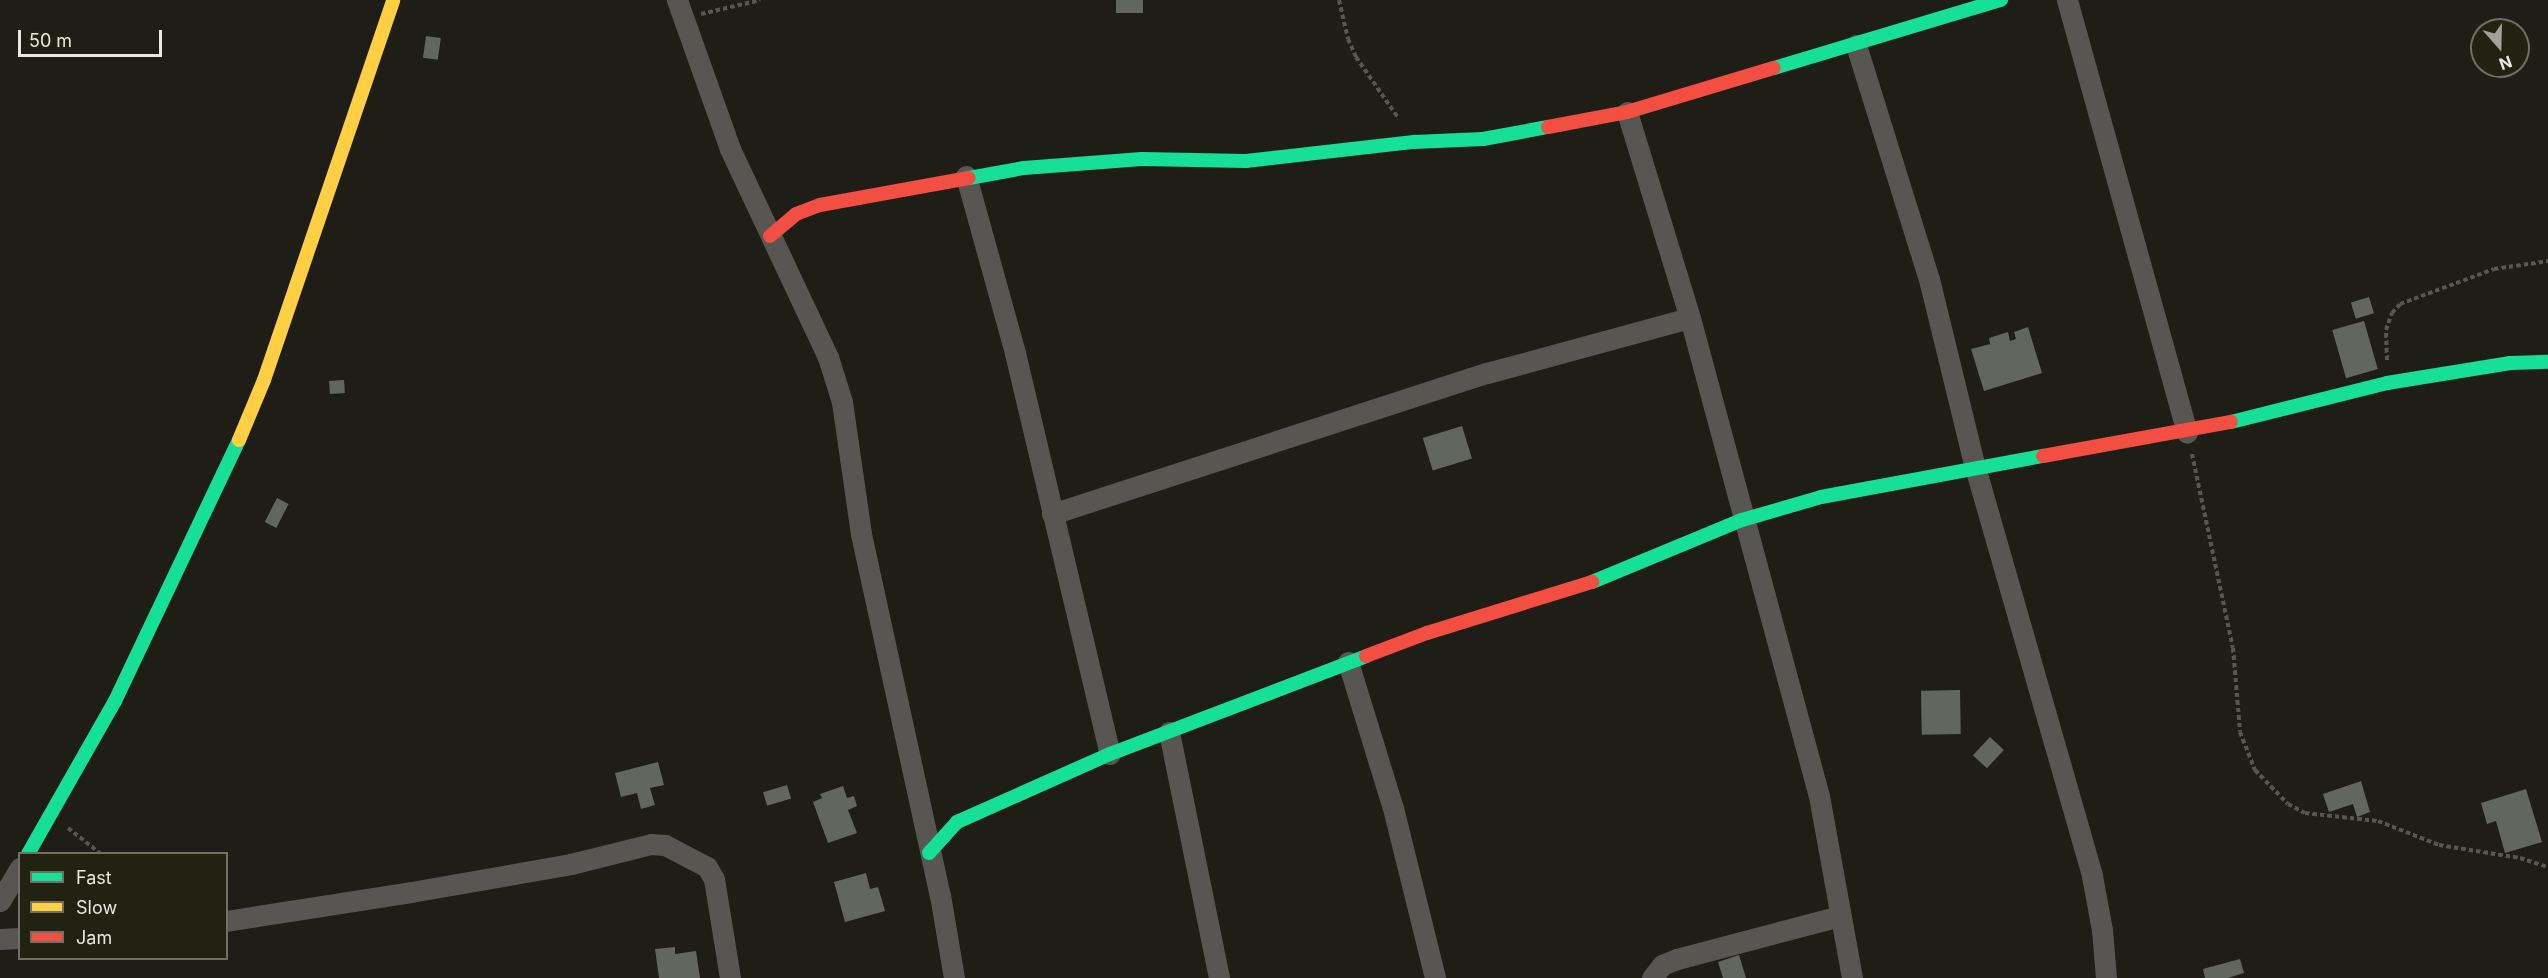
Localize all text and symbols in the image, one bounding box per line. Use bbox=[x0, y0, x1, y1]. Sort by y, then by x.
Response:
scale bar bbox=[21, 18, 165, 56]
north arrow bbox=[2470, 18, 2530, 78]
text: 50 m bbox=[29, 30, 72, 51]
text: N bbox=[2496, 52, 2515, 75]
legend bbox=[18, 852, 228, 960]
text: Fast bbox=[76, 867, 112, 888]
text: Slow bbox=[76, 897, 117, 918]
text: Jam bbox=[76, 927, 112, 948]

